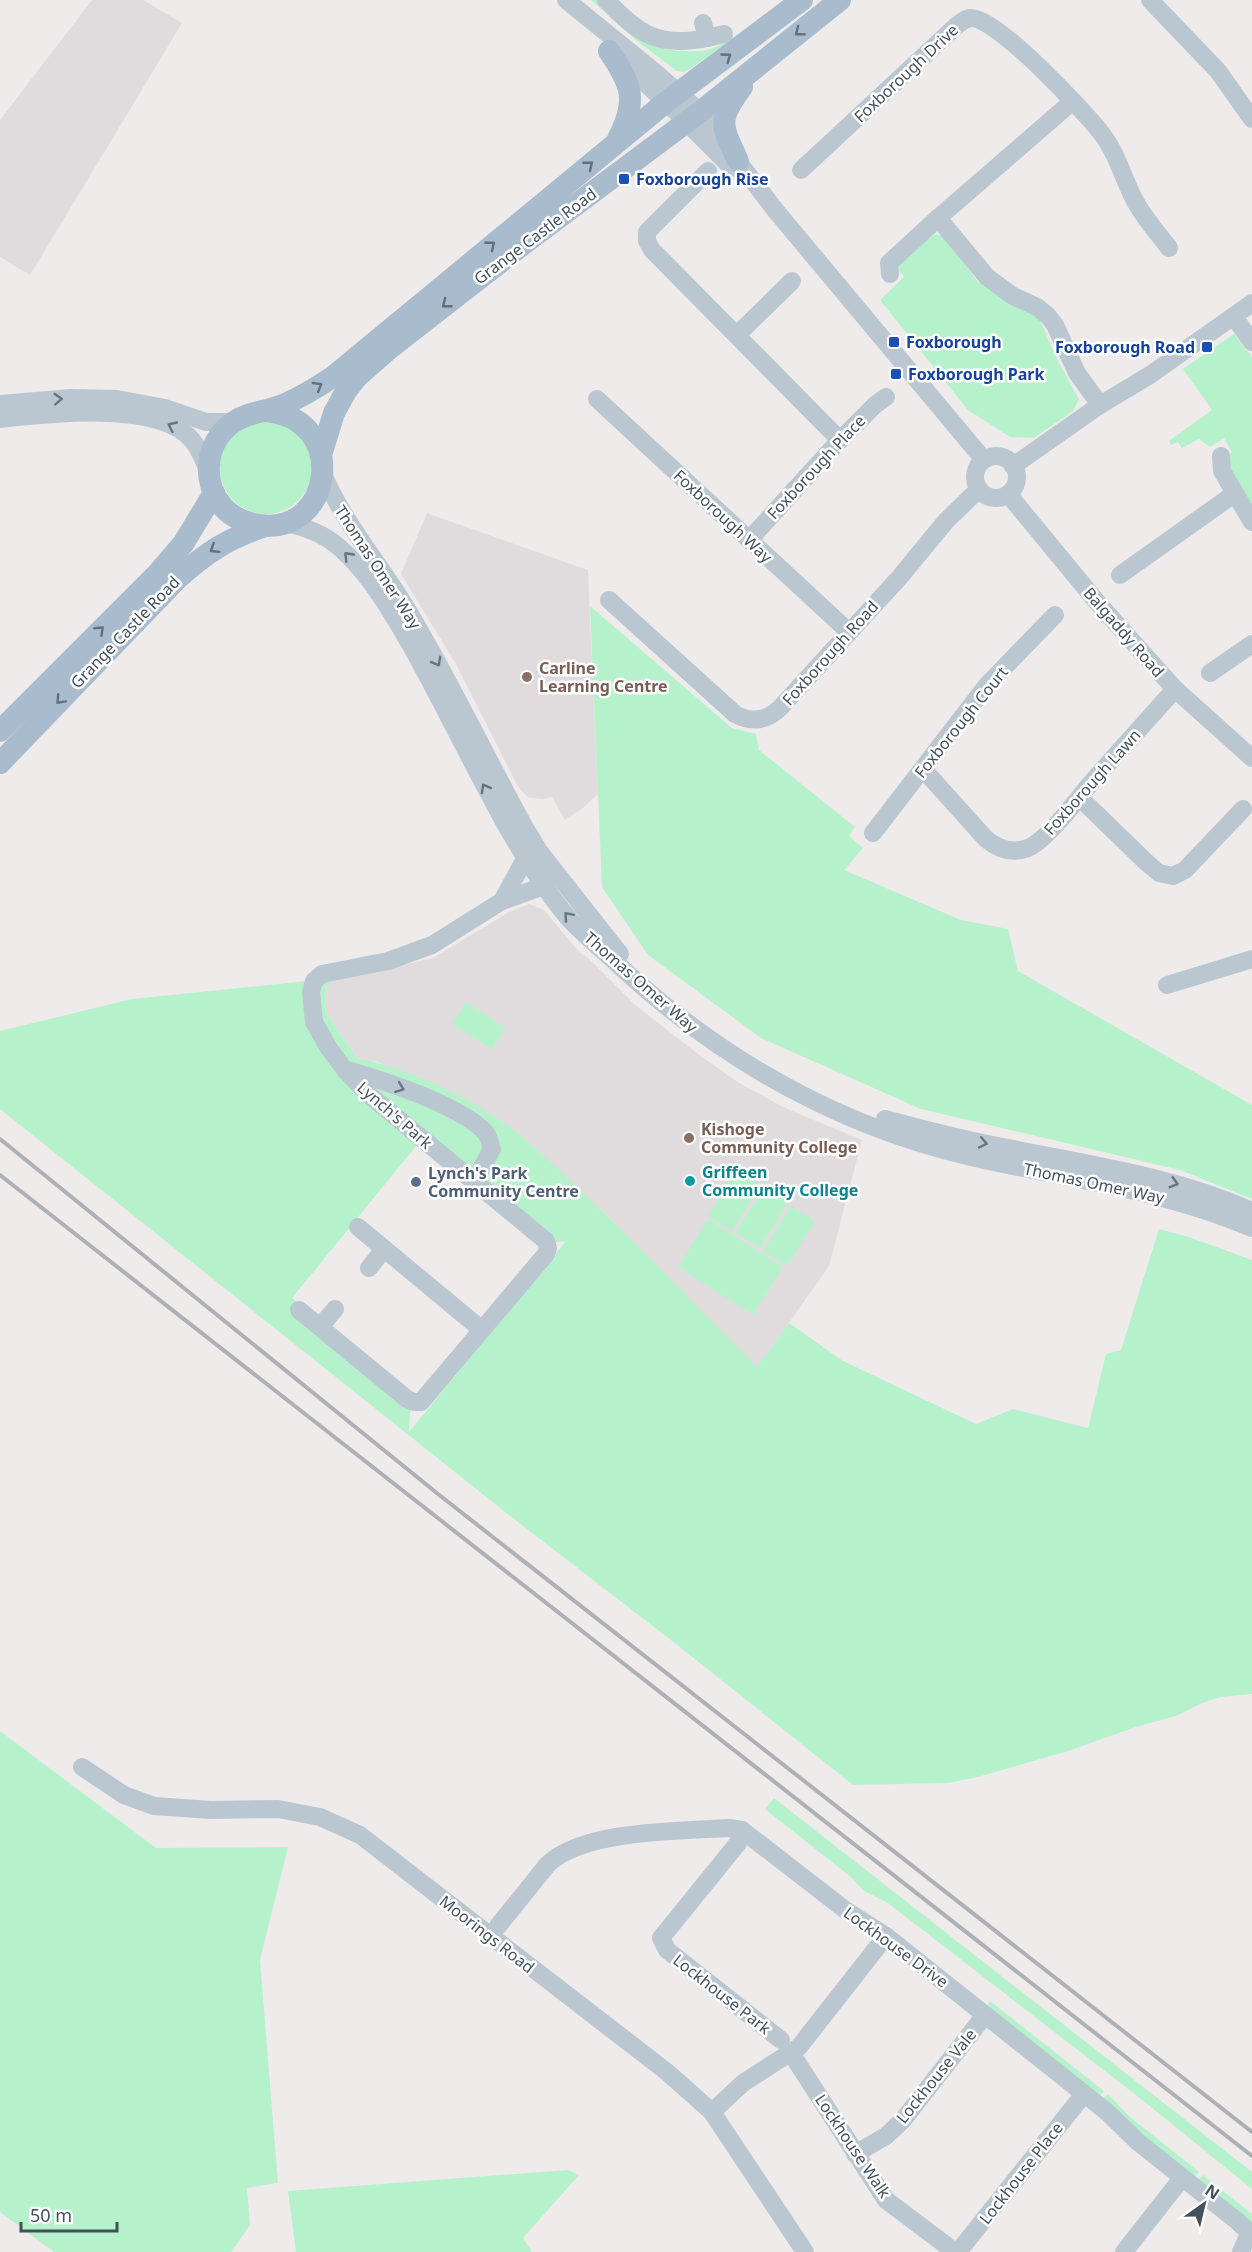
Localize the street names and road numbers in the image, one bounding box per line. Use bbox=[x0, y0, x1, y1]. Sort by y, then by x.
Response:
street label: Foxborough Drive bbox=[849, 19, 963, 127]
street label: Grange Castle Road bbox=[469, 183, 601, 289]
street label: Foxborough Place bbox=[762, 410, 870, 524]
street label: Foxborough Way bbox=[669, 465, 778, 568]
street label: Thomas Omer Way bbox=[330, 501, 427, 634]
street label: Grange Castle Road bbox=[66, 571, 184, 693]
street label: Balgaddy Road bbox=[1079, 582, 1169, 682]
street label: Foxborough Road bbox=[777, 596, 883, 710]
street label: Foxborough Court bbox=[909, 661, 1013, 782]
street label: Foxborough Lawn bbox=[1039, 724, 1145, 840]
street label: Thomas Omer Way bbox=[580, 927, 703, 1038]
street label: Lynch's Park bbox=[353, 1076, 438, 1154]
street label: Thomas Omer Way bbox=[1022, 1157, 1167, 1209]
street label: Moorings Road bbox=[435, 1890, 539, 1978]
street label: Lockhouse Drive bbox=[839, 1902, 953, 1992]
street label: Lockhouse Park bbox=[669, 1949, 776, 2039]
street label: Lockhouse Vale bbox=[891, 2024, 981, 2128]
street label: Lockhouse Walk bbox=[810, 2090, 896, 2203]
street label: Lockhouse Place bbox=[974, 2117, 1068, 2229]

